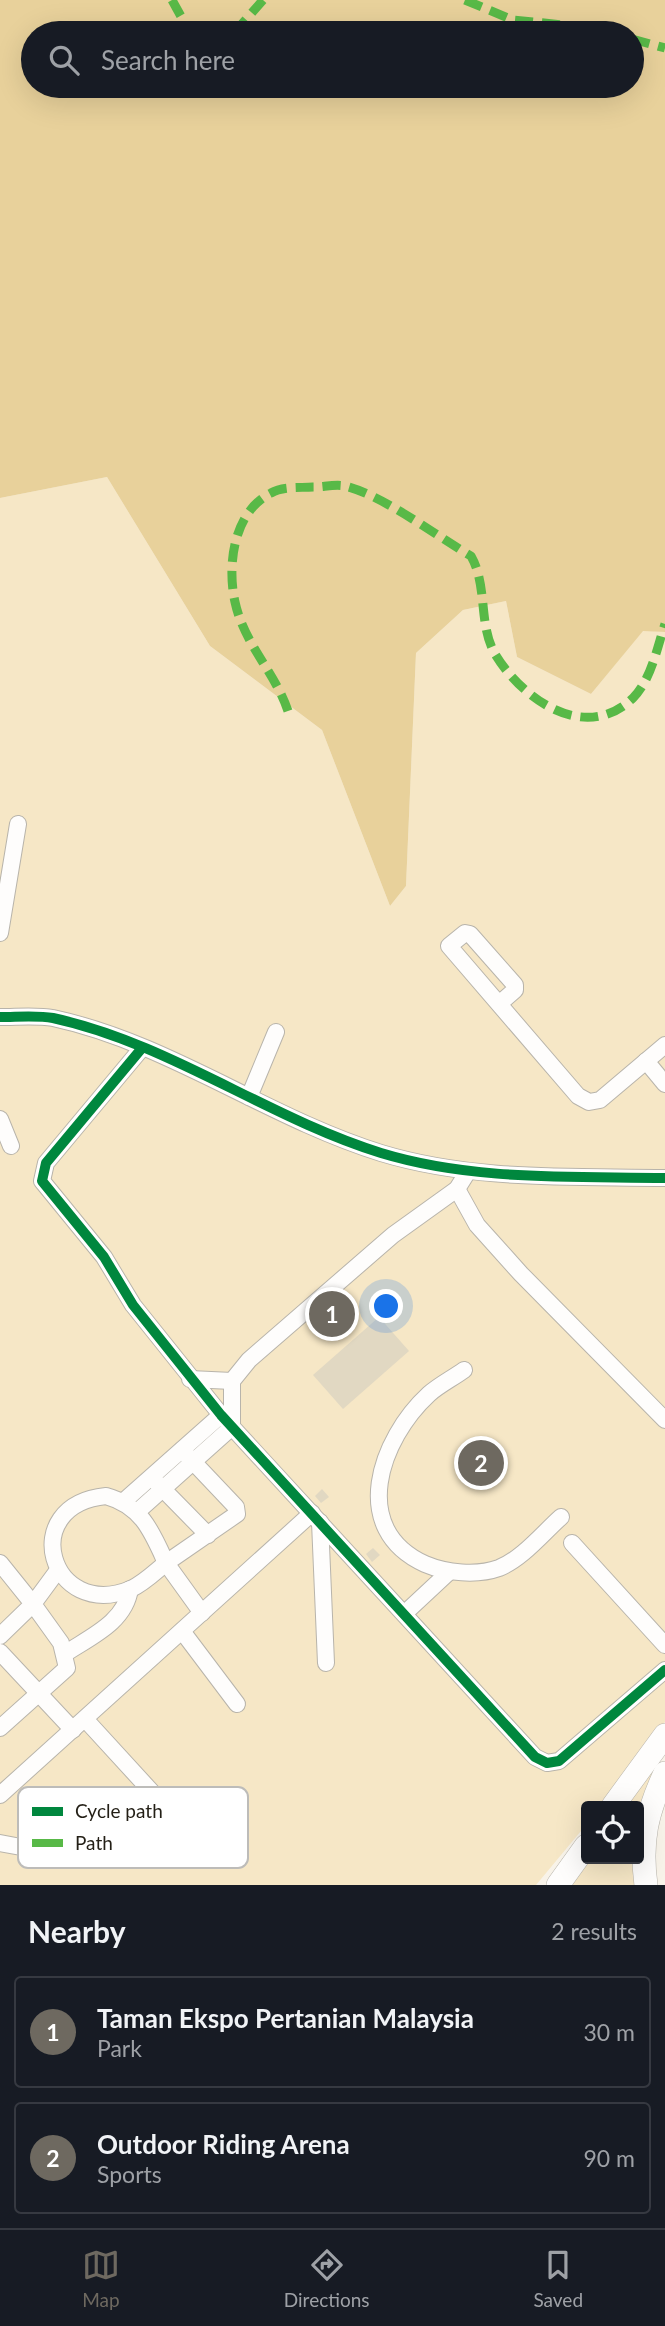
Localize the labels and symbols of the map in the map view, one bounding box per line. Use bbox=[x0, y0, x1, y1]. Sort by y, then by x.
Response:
pin: 1 bbox=[309, 1288, 355, 1340]
your location bbox=[369, 1289, 403, 1323]
pin: 2 bbox=[458, 1437, 504, 1489]
legend bbox=[18, 1787, 248, 1868]
text: Cycle path bbox=[75, 1799, 163, 1822]
text: Path bbox=[75, 1831, 113, 1854]

